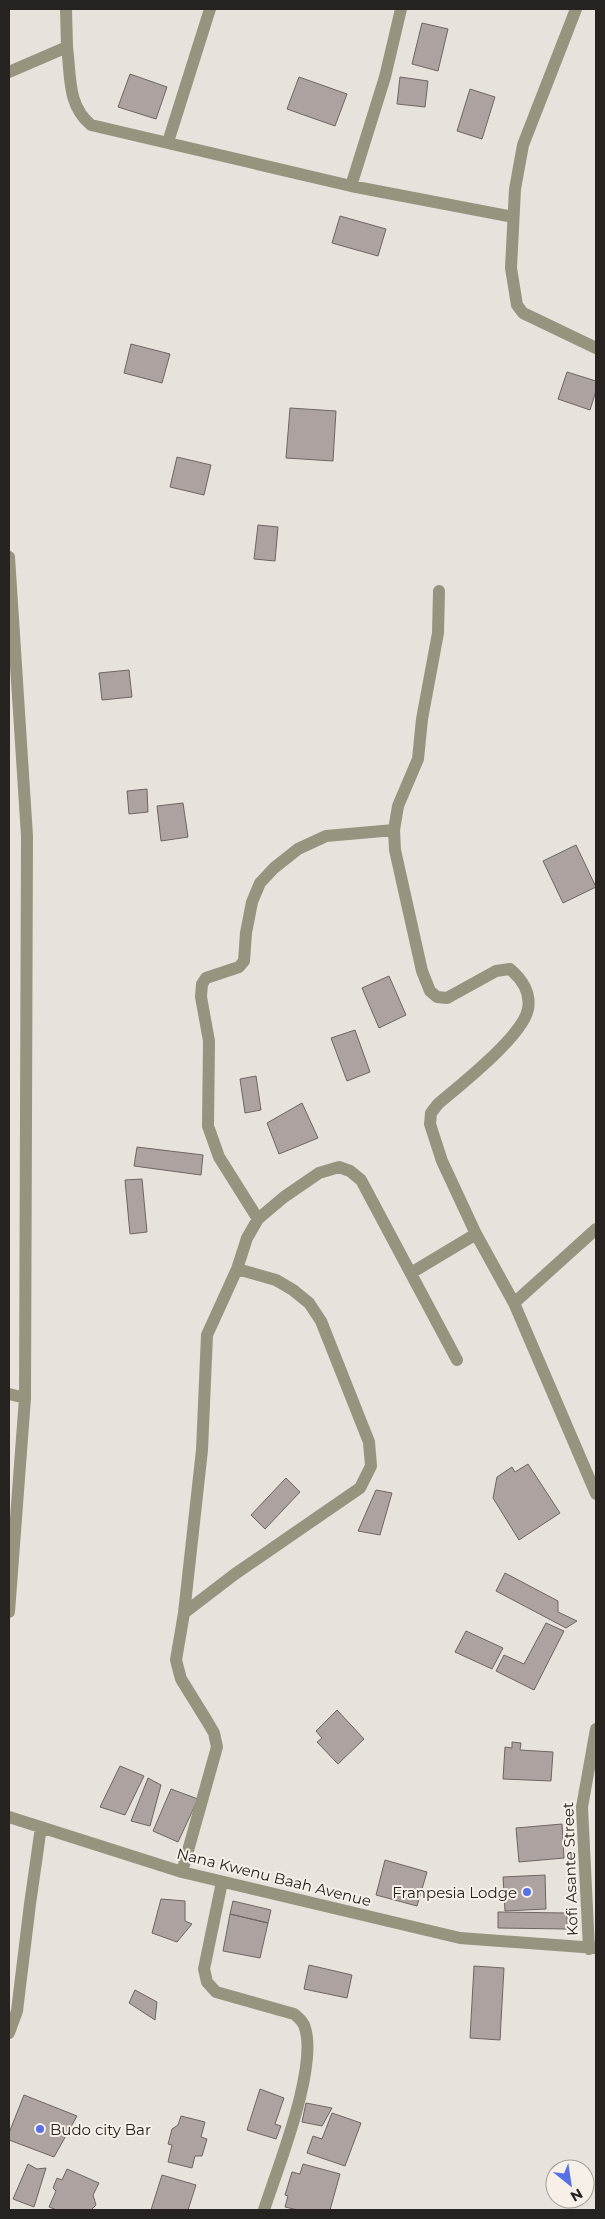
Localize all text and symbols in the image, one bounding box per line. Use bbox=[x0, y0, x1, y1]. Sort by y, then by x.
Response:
street label: Kofi Asante Street bbox=[558, 1802, 582, 1936]
street label: Nana Kwenu Baah Avenue bbox=[175, 1844, 373, 1910]
place label: Franpesia Lodge bbox=[392, 1883, 517, 1902]
marker: Franpesia Lodge bbox=[521, 1886, 533, 1898]
place label: Budo city Bar bbox=[50, 2120, 151, 2139]
marker: Budo city Bar bbox=[34, 2123, 46, 2135]
north arrow bbox=[545, 2159, 595, 2209]
text: N bbox=[567, 2185, 586, 2206]

